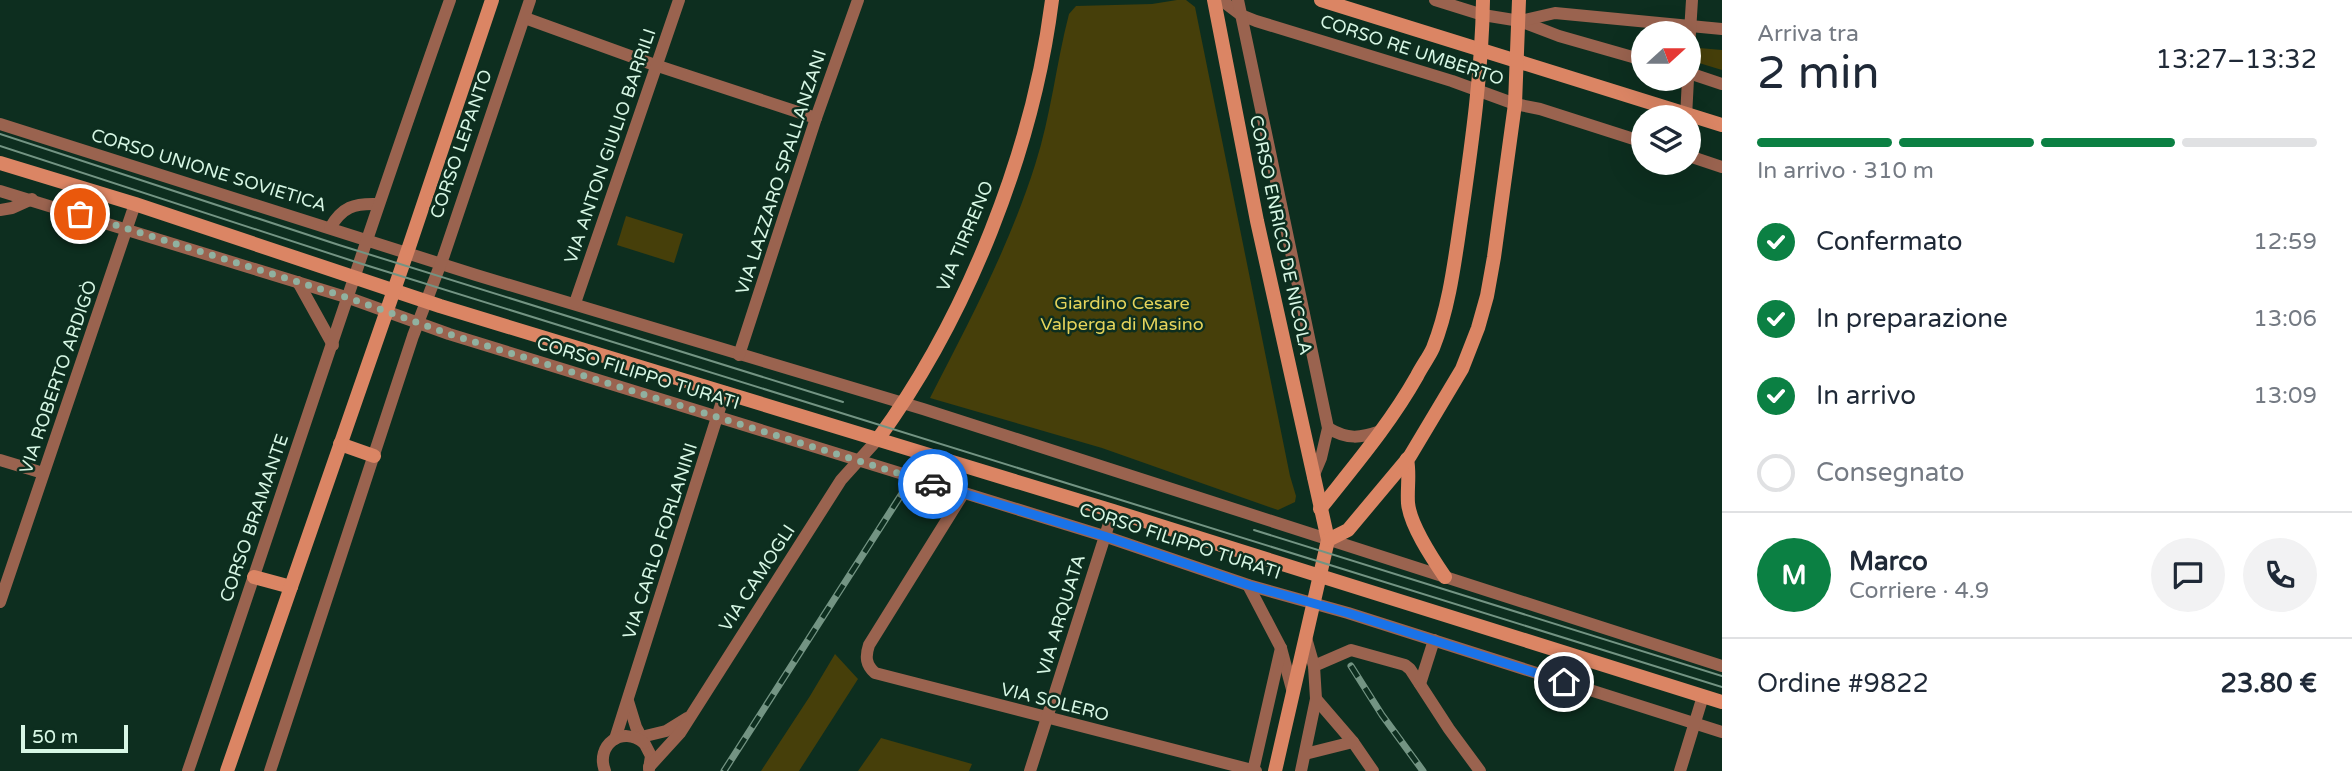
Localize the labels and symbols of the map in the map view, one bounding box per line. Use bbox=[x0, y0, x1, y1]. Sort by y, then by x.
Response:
street label: CORSO RE UMBERTO bbox=[1317, 10, 1507, 90]
north arrow bbox=[1631, 21, 1701, 91]
street label: VIA ANTON GIULIO BARRILI bbox=[559, 26, 661, 266]
street label: VIA LAZZARO SPALLANZANI bbox=[731, 47, 831, 297]
street label: CORSO LEPANTO bbox=[425, 67, 497, 221]
street label: CORSO ENRICO DE NICOLA bbox=[1245, 113, 1317, 357]
street label: CORSO UNIONE SOVIETICA bbox=[89, 124, 329, 216]
street label: VIA TIRRENO bbox=[932, 177, 998, 295]
pin bbox=[50, 184, 110, 244]
street label: VIA ROBERTO ARDIGÒ bbox=[15, 277, 101, 477]
park label: Giardino Cesare Valperga di Masino bbox=[1040, 292, 1204, 335]
street label: CORSO FILIPPO TURATI bbox=[534, 332, 742, 414]
street label: CORSO BRAMANTE bbox=[215, 431, 293, 605]
street label: VIA CARLO FORLANINI bbox=[618, 440, 702, 642]
courier bbox=[898, 449, 968, 519]
street label: CORSO FILIPPO TURATI bbox=[1076, 498, 1284, 584]
street label: VIA CAMOGLI bbox=[714, 521, 800, 635]
street label: VIA ARQUATA bbox=[1032, 552, 1090, 678]
pin bbox=[1534, 652, 1594, 712]
street label: VIA SOLERO bbox=[999, 678, 1111, 726]
scale bar bbox=[21, 722, 128, 754]

